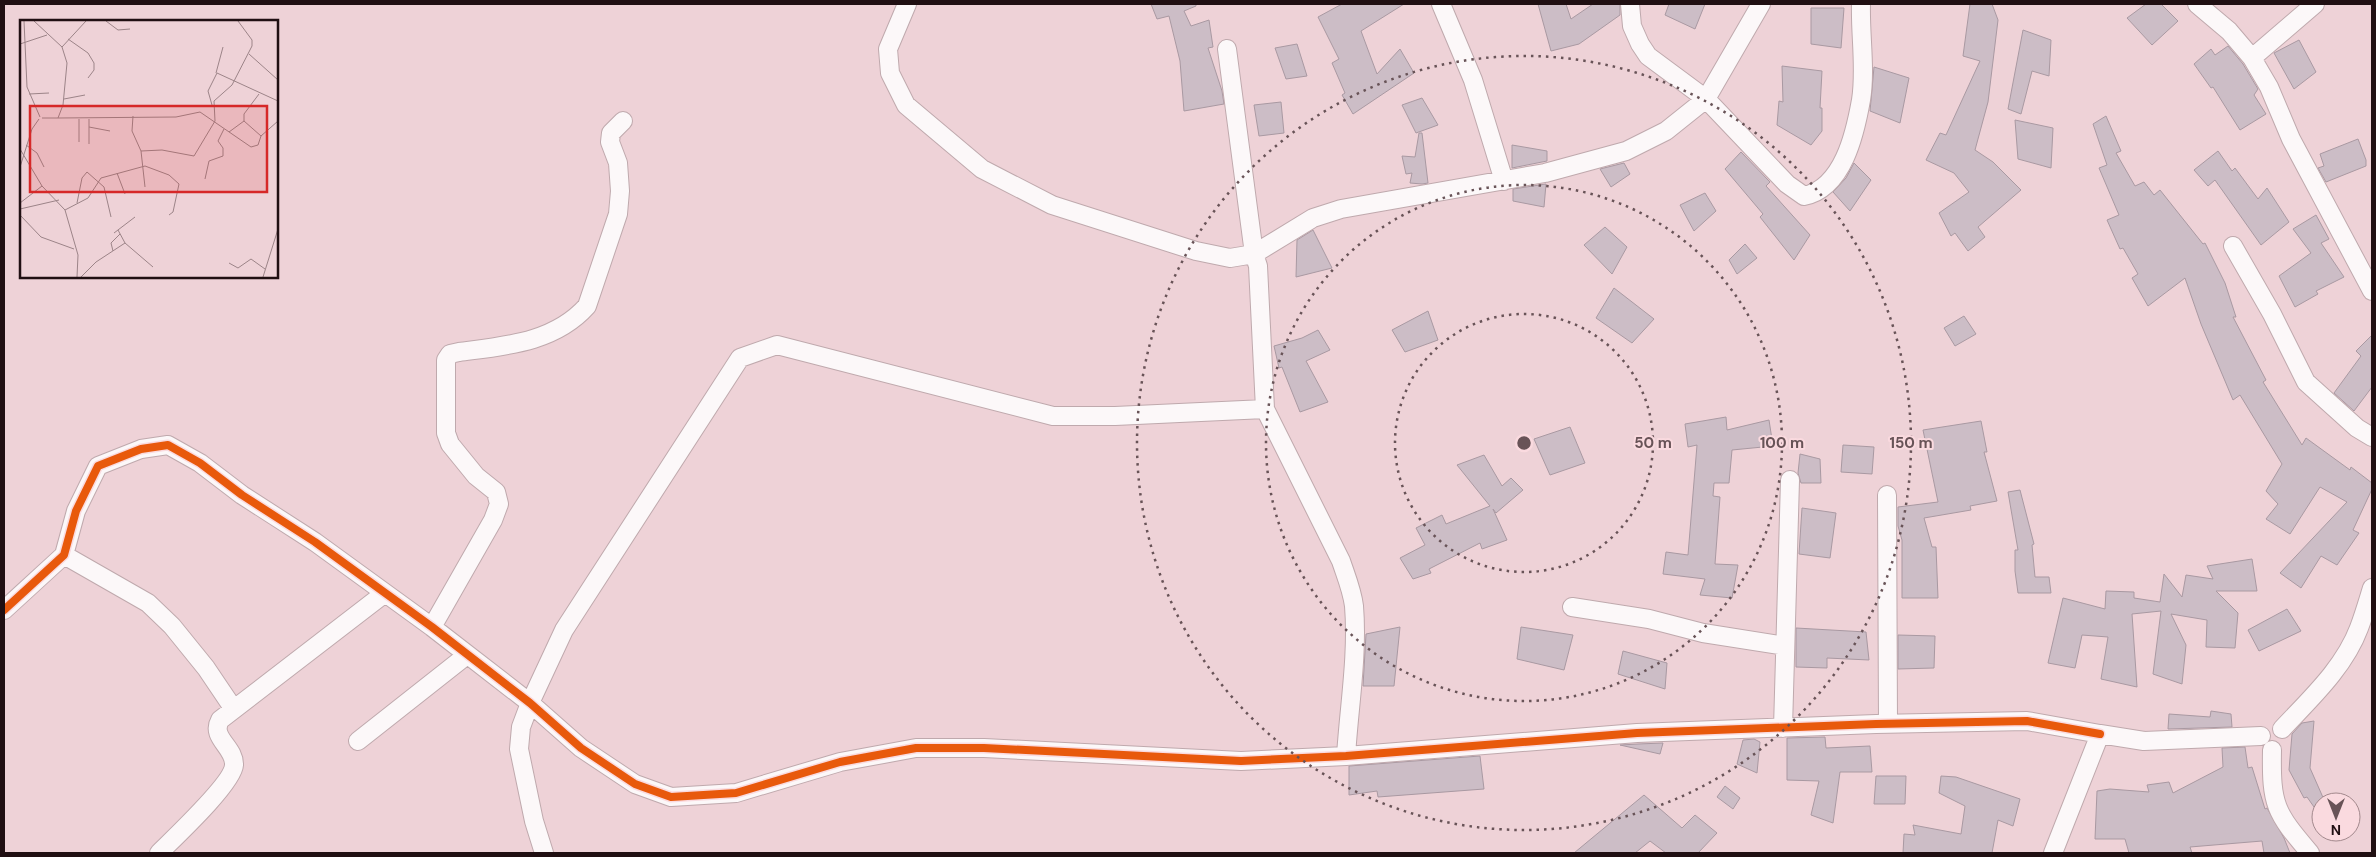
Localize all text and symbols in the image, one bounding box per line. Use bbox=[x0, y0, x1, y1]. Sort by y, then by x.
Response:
inset map bbox=[20, 20, 278, 278]
text: 50 m bbox=[1634, 433, 1672, 453]
text: 100 m bbox=[1760, 433, 1804, 453]
text: 150 m bbox=[1890, 433, 1933, 453]
centre of rings bbox=[1515, 434, 1533, 452]
north arrow bbox=[2311, 792, 2361, 842]
text: N bbox=[2331, 821, 2341, 839]

